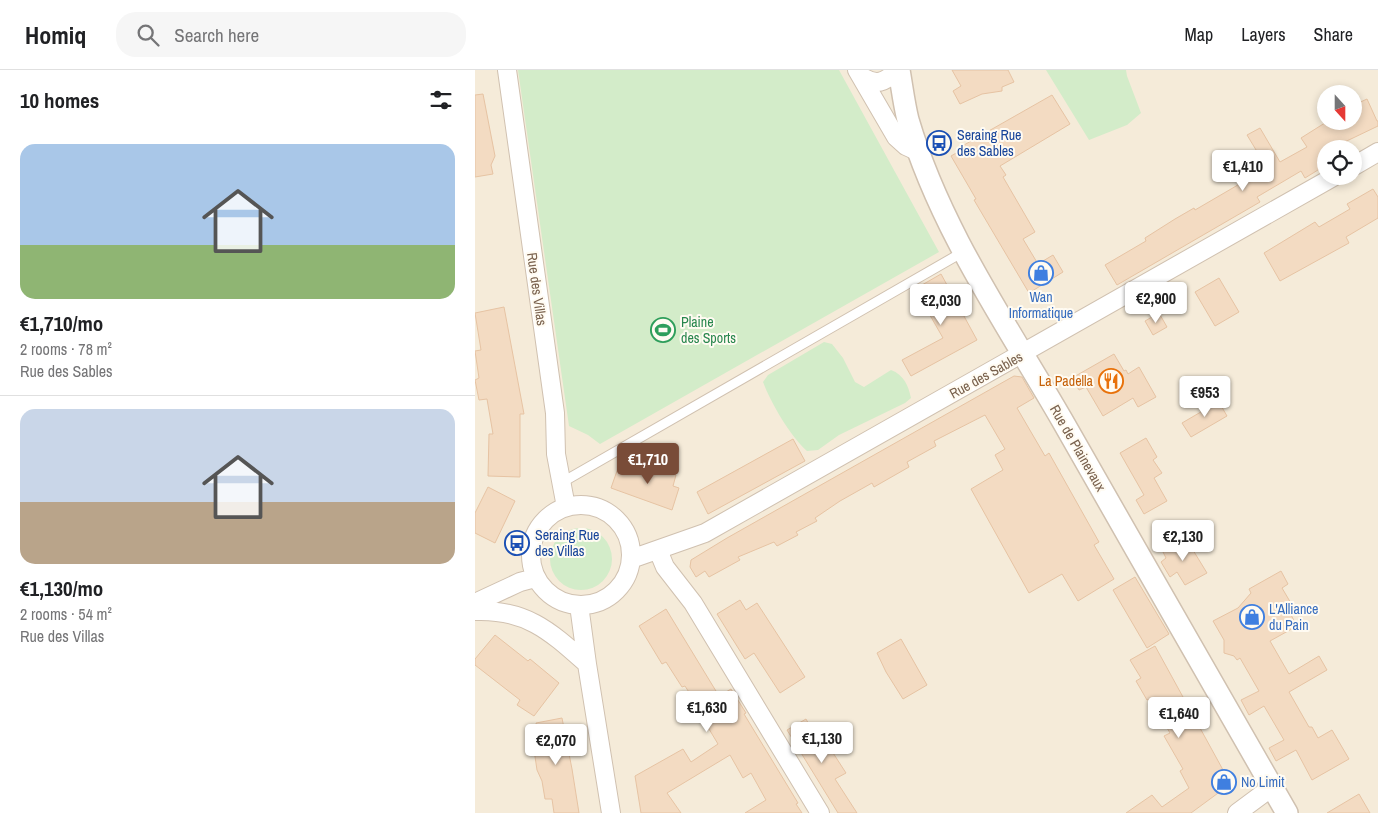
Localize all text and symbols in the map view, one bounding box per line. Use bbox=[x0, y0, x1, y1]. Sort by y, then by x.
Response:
search box bbox=[116, 12, 466, 57]
text: Homiq bbox=[25, 19, 86, 51]
icon: search bbox=[134, 21, 162, 49]
text: Search here bbox=[174, 22, 259, 48]
text: Map bbox=[1185, 22, 1213, 47]
text: Layers bbox=[1241, 22, 1286, 47]
text: Share bbox=[1314, 22, 1353, 47]
north arrow bbox=[1317, 85, 1363, 130]
map controls bbox=[1317, 85, 1362, 185]
text: 10 homes bbox=[20, 86, 99, 115]
icon: filters bbox=[427, 86, 455, 114]
place label: Seraing Rue des Sables bbox=[957, 126, 1021, 160]
bus stop icon: Seraing Rue des Sables bbox=[926, 130, 952, 156]
button: locate bbox=[1317, 140, 1362, 185]
pin: €1,410 bbox=[1202, 150, 1284, 192]
text: €1,410 bbox=[1223, 155, 1263, 177]
icon: home bbox=[193, 176, 283, 266]
street label: Rue des Villas bbox=[523, 251, 551, 327]
shop icon: Wan Informatique bbox=[1028, 260, 1054, 286]
pin: €2,900 bbox=[1115, 282, 1197, 324]
pin: €2,030 bbox=[900, 284, 982, 326]
text: €2,900 bbox=[1136, 287, 1176, 309]
place label: Wan Informatique bbox=[1009, 288, 1073, 322]
text: €2,030 bbox=[921, 289, 961, 311]
text: €1,710/mo bbox=[20, 309, 103, 338]
place label: Plaine des Sports bbox=[681, 313, 736, 347]
sports icon: Plaine des Sports bbox=[650, 317, 676, 343]
text: 2 rooms · 78 m² bbox=[20, 338, 112, 360]
street label: Rue des Sables bbox=[946, 347, 1026, 403]
text: Rue des Sables bbox=[20, 360, 113, 382]
restaurant icon: La Padella bbox=[1098, 368, 1124, 394]
place label: La Padella bbox=[1039, 372, 1094, 390]
pin: €953 bbox=[1175, 376, 1235, 418]
text: €953 bbox=[1190, 381, 1220, 403]
street label: Rue de Plainevaux bbox=[1046, 401, 1110, 495]
icon: home bbox=[193, 442, 283, 532]
pin: €1,710 bbox=[607, 442, 689, 485]
text: €1,710 bbox=[628, 448, 668, 470]
pin: €2,130 bbox=[1142, 520, 1224, 562]
text: €2,130 bbox=[1163, 525, 1203, 547]
place label: Seraing Rue des Villas bbox=[535, 526, 599, 560]
bus stop icon: Seraing Rue des Villas bbox=[504, 530, 530, 556]
text: €1,130/mo bbox=[20, 574, 103, 603]
place label: L'Alliance du Pain bbox=[1269, 600, 1318, 634]
text: 2 rooms · 54 m² bbox=[20, 603, 112, 625]
shop icon: L'Alliance du Pain bbox=[1239, 604, 1265, 630]
text: Rue des Villas bbox=[20, 625, 104, 647]
pin: €1,630 bbox=[666, 690, 748, 733]
text: €1,630 bbox=[687, 696, 727, 718]
pin: €1,640 bbox=[1138, 696, 1220, 739]
text: €1,640 bbox=[1159, 702, 1199, 724]
pin: €1,130 bbox=[781, 722, 863, 764]
pin: €2,070 bbox=[515, 724, 597, 766]
text: €1,130 bbox=[802, 727, 842, 749]
text: €2,070 bbox=[536, 729, 576, 751]
shop icon: No Limit bbox=[1211, 769, 1237, 795]
place label: No Limit bbox=[1241, 773, 1284, 791]

